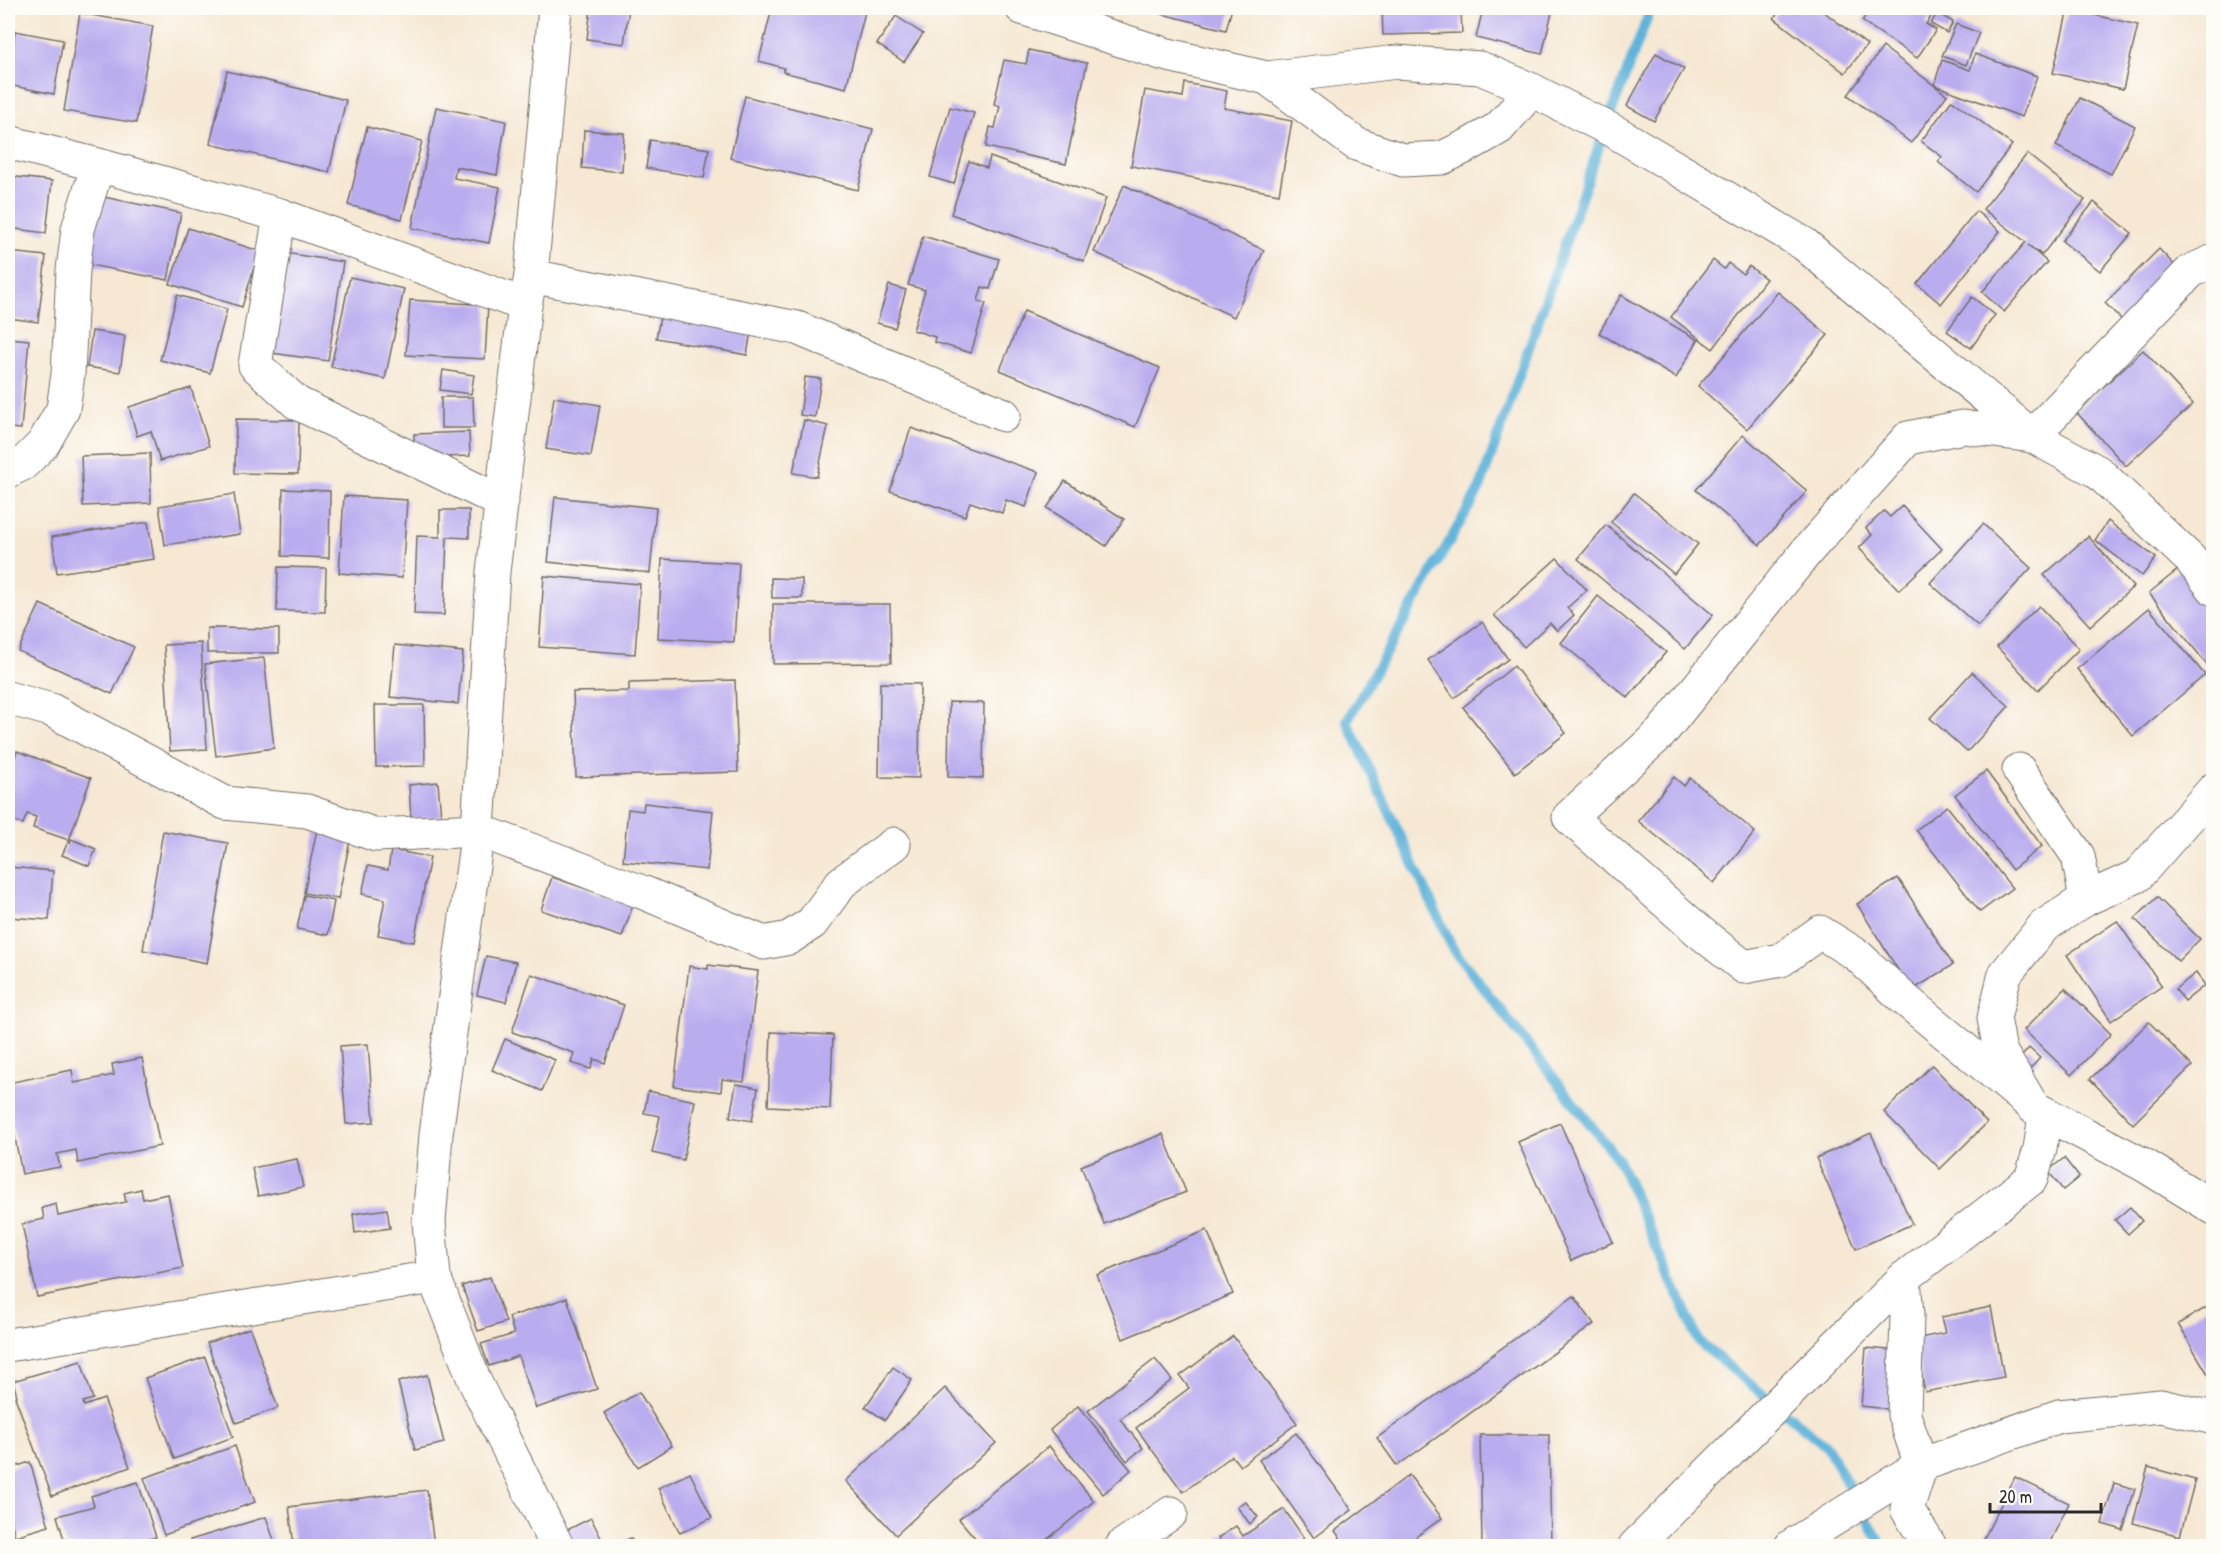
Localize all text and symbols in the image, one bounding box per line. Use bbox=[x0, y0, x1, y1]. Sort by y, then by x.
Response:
scale bar bbox=[1990, 1476, 2101, 1514]
text: 20 m bbox=[1999, 1484, 2032, 1509]

